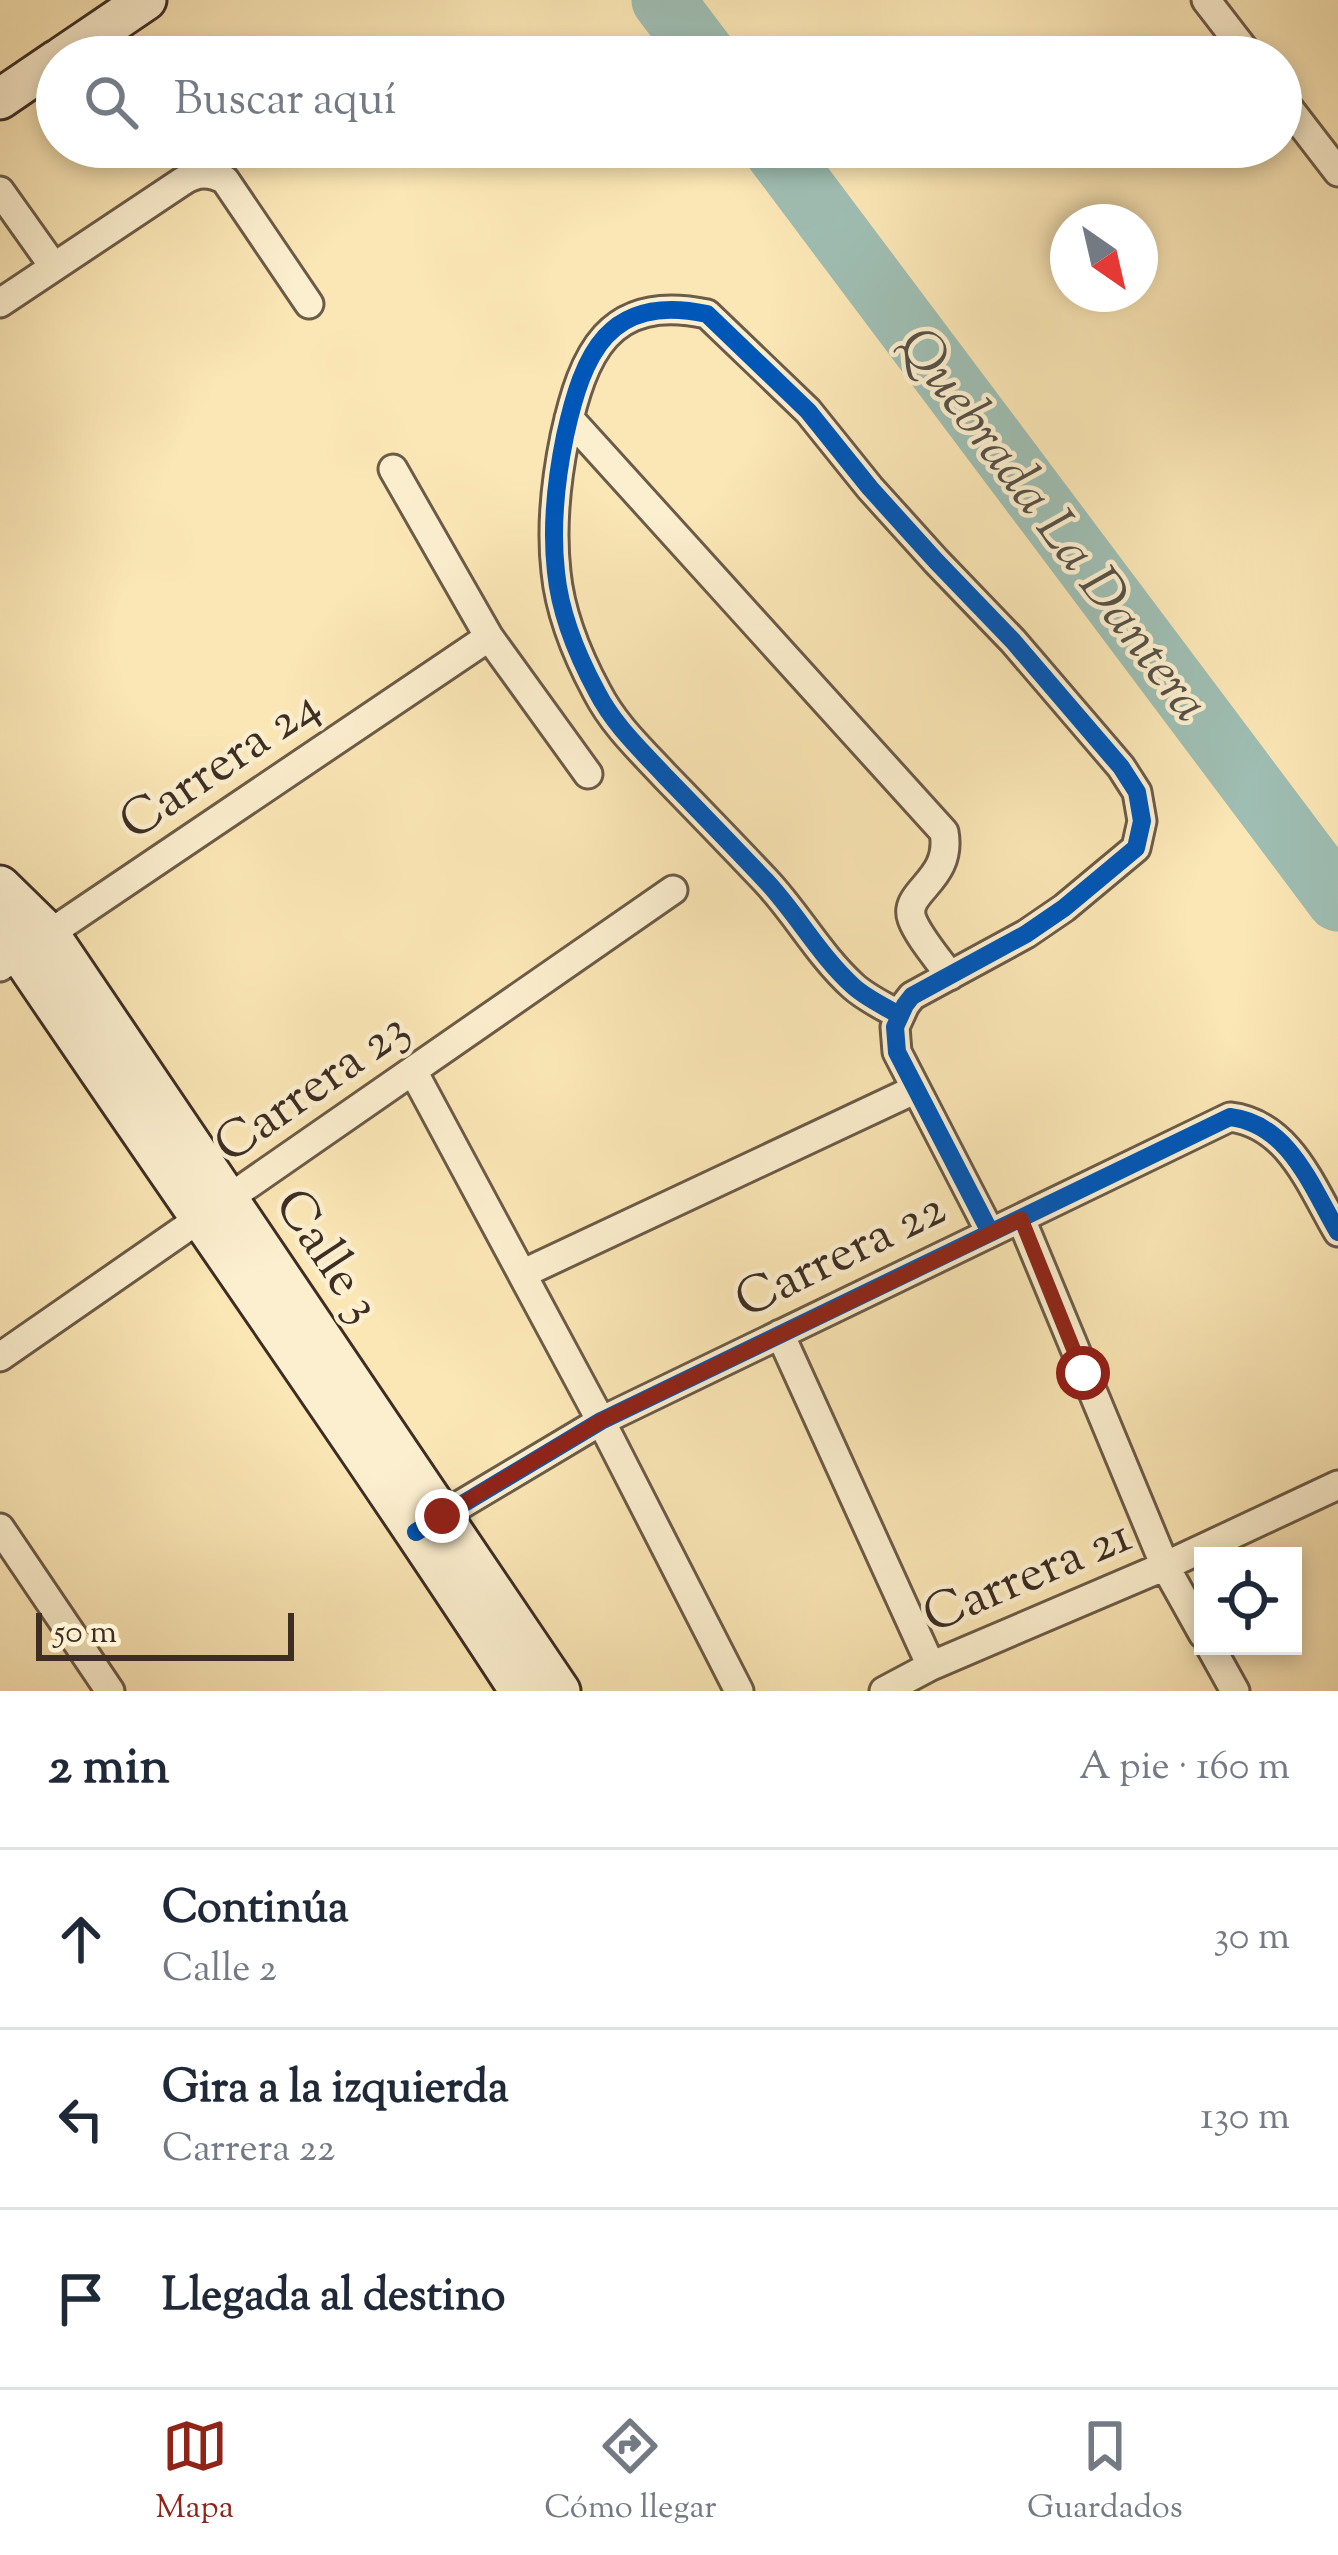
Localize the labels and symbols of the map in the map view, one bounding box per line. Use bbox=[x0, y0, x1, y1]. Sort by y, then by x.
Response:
north arrow bbox=[1050, 204, 1158, 312]
water label: Quebrada La Dantera bbox=[877, 313, 1226, 740]
street label: Carrera 24 bbox=[106, 672, 336, 861]
street label: Carrera 23 bbox=[201, 996, 426, 1183]
street label: Carrera 22 bbox=[724, 1175, 959, 1339]
street label: Calle 3 bbox=[254, 1176, 397, 1338]
route start bbox=[1056, 1346, 1110, 1400]
route end bbox=[415, 1489, 469, 1543]
street label: Carrera 21 bbox=[913, 1501, 1144, 1655]
scale bar bbox=[36, 1607, 294, 1660]

